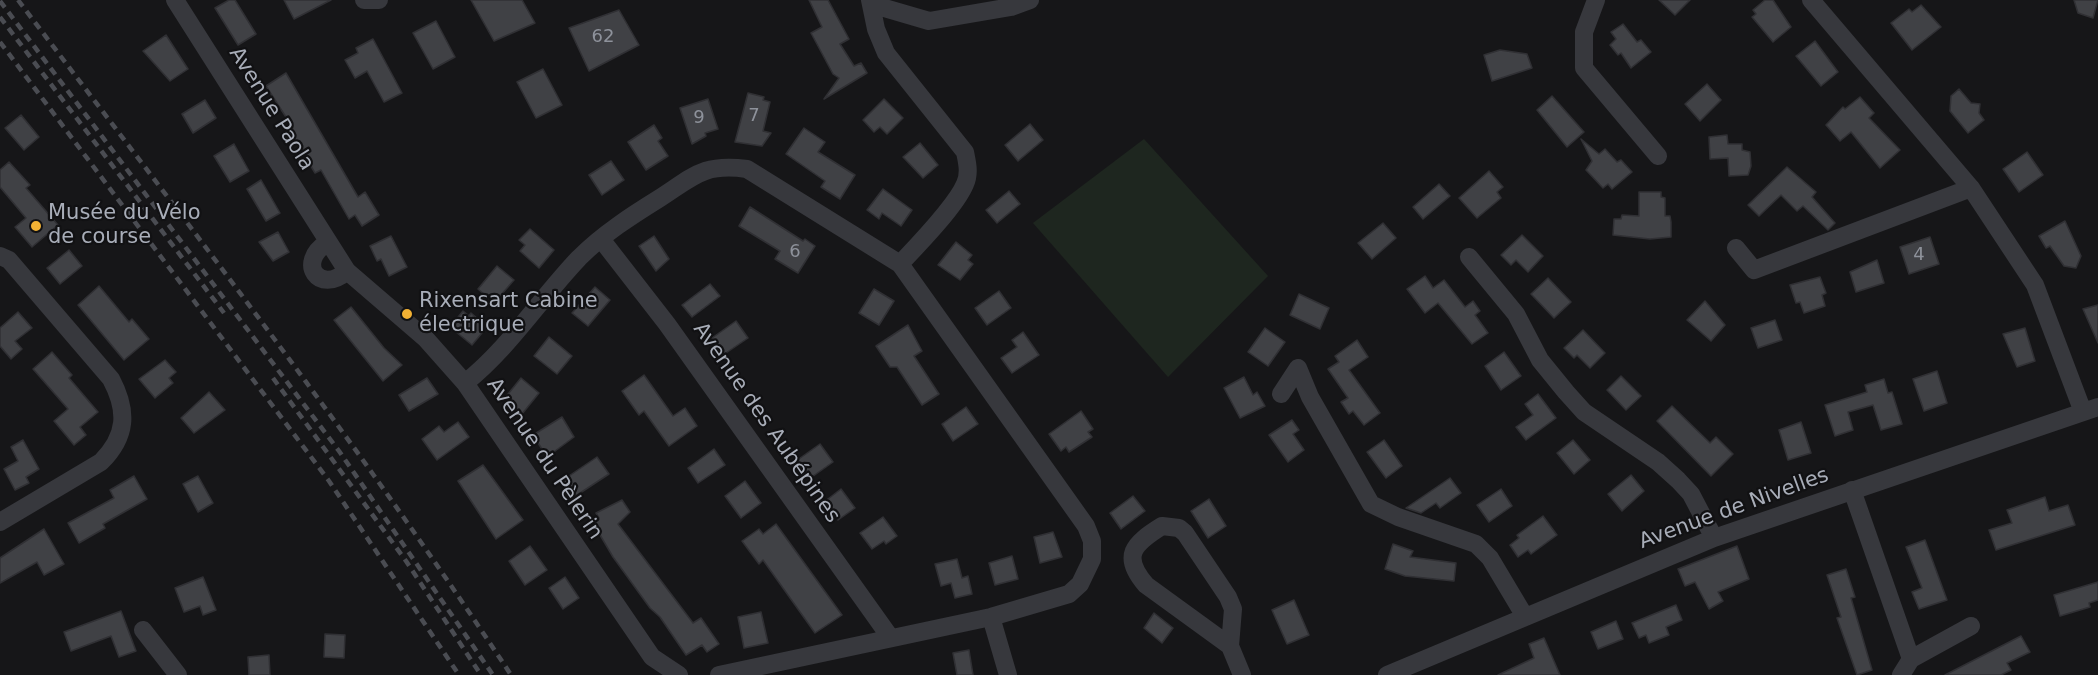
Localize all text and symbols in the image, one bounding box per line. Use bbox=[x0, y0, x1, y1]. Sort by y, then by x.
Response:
house number: 62 bbox=[592, 26, 614, 48]
street label: Avenue Paola bbox=[223, 43, 319, 175]
house number: 7 bbox=[748, 105, 760, 127]
house number: 9 bbox=[693, 107, 705, 129]
place label: Musée du Vélo de course bbox=[48, 201, 201, 251]
marker: Musée du Vélo de course bbox=[29, 219, 43, 233]
house number: 6 bbox=[789, 241, 801, 263]
house number: 4 bbox=[1913, 244, 1925, 266]
place label: Rixensart Cabine électrique bbox=[419, 289, 598, 339]
marker: Rixensart Cabine électrique bbox=[400, 307, 414, 321]
street label: Avenue des Aubépines bbox=[687, 318, 845, 528]
street label: Avenue du Pèlerin bbox=[481, 373, 607, 545]
street label: Avenue de Nivelles bbox=[1636, 463, 1832, 555]

